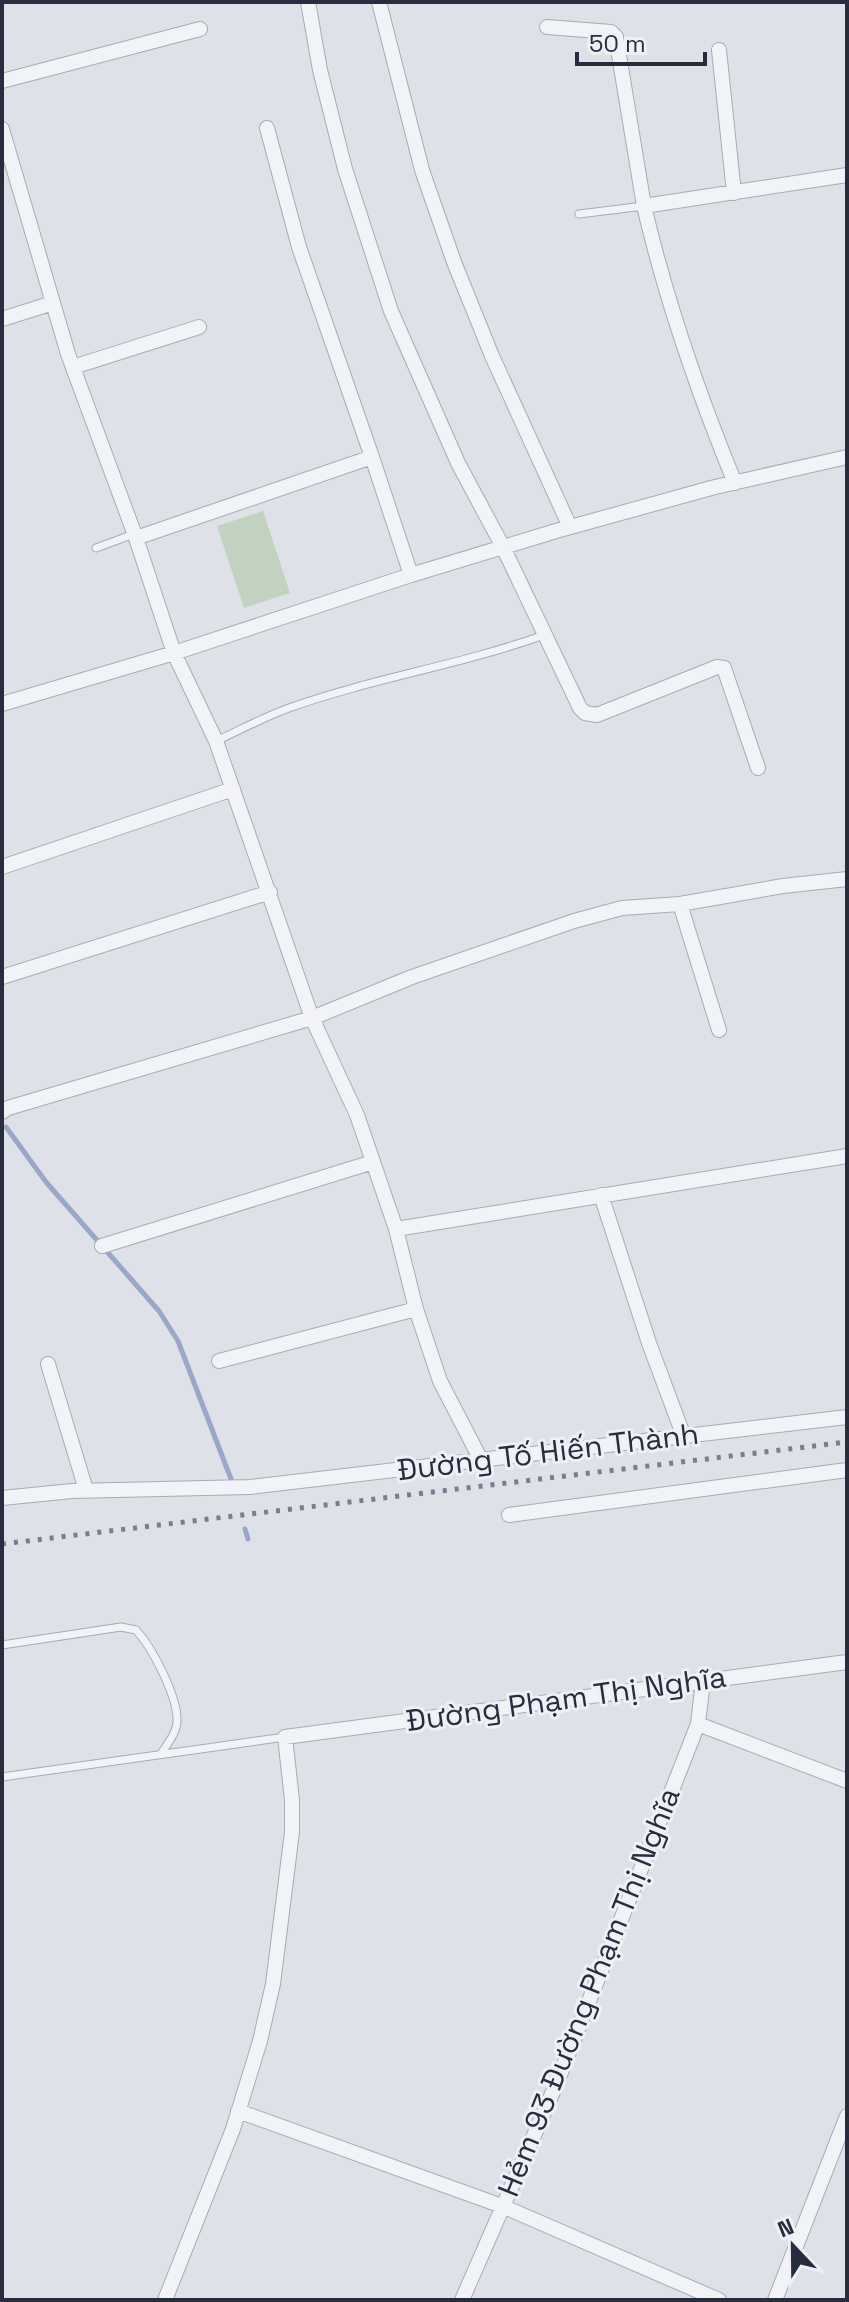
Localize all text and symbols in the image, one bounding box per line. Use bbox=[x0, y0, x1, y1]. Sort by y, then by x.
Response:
scale bar bbox=[577, 16, 705, 66]
text: 50 m bbox=[589, 28, 646, 59]
street label: Đường Tố Hiến Thành bbox=[395, 1414, 701, 1489]
street label: Đường Phạm Thị Nghĩa bbox=[403, 1657, 729, 1740]
street label: Hẻm 93 Đường Phạm Thị Nghĩa bbox=[488, 1781, 689, 2202]
north arrow bbox=[753, 2206, 833, 2286]
text: N bbox=[773, 2212, 798, 2243]

